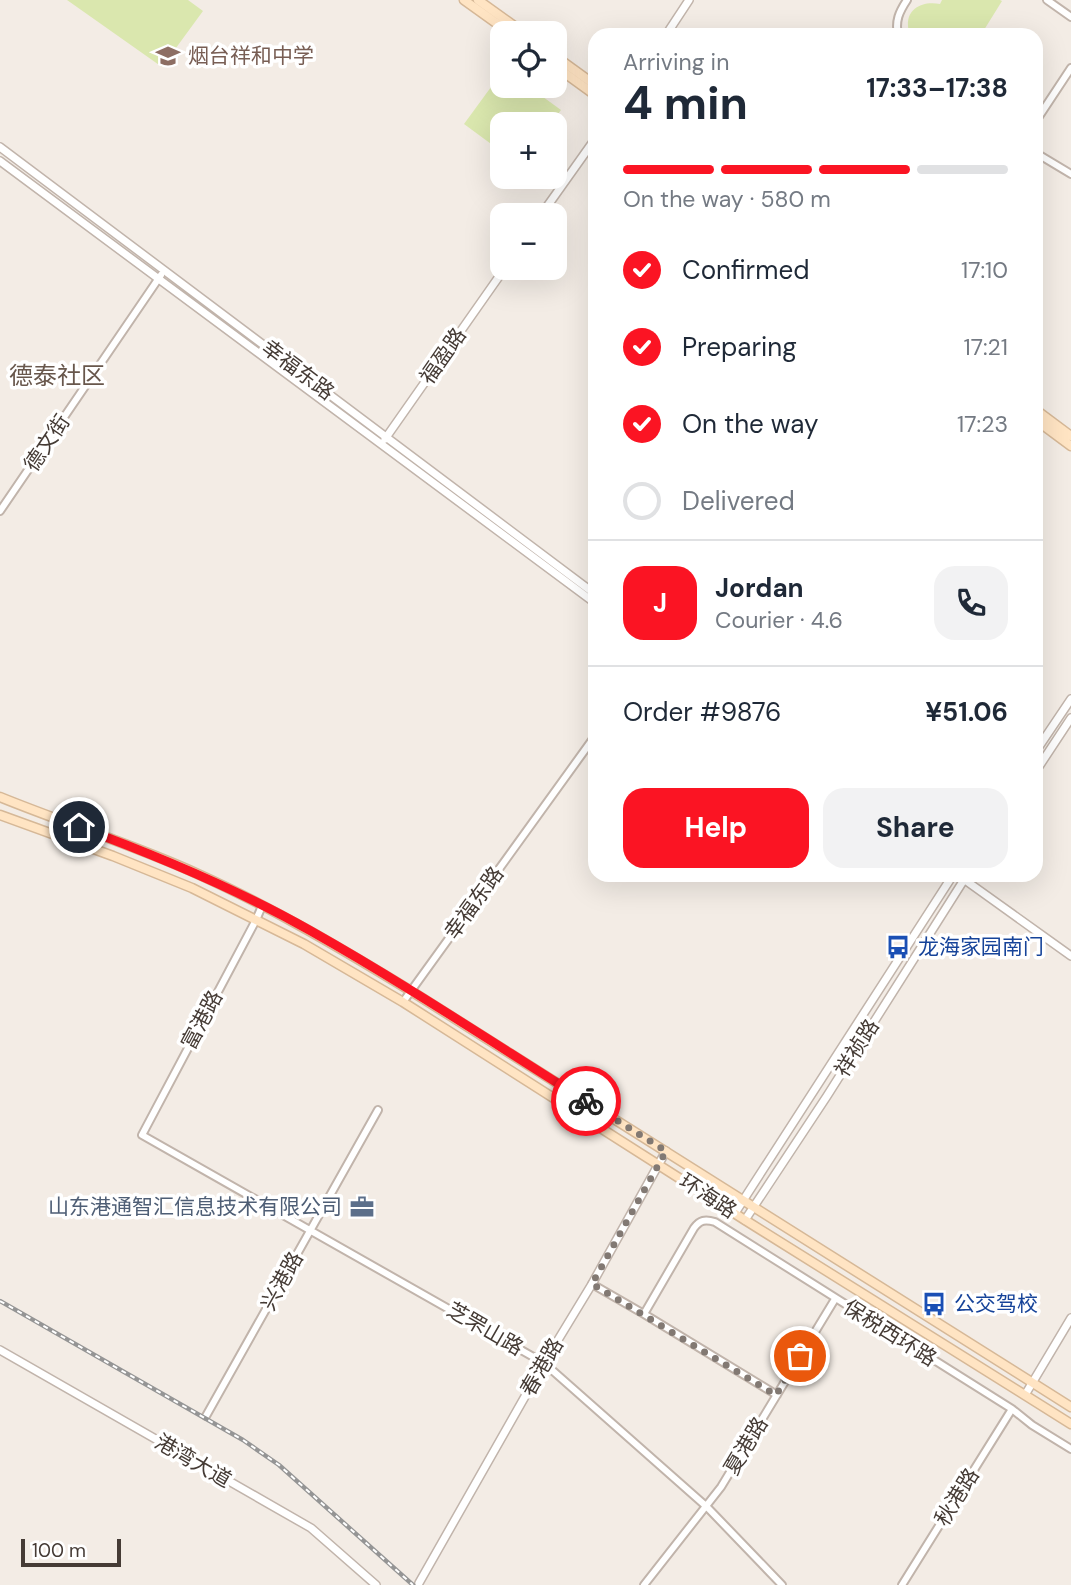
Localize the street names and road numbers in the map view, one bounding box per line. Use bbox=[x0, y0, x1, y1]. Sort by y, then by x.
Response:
street label: 福盈路 bbox=[413, 322, 473, 390]
street label: 幸福东路 bbox=[256, 334, 340, 406]
street label: 德文街 bbox=[18, 409, 76, 477]
street label: 幸福东路 bbox=[438, 861, 510, 945]
street label: 富港路 bbox=[175, 986, 229, 1054]
street label: 祥祯路 bbox=[828, 1014, 886, 1082]
street label: 环海路 bbox=[674, 1167, 742, 1225]
street label: 兴港路 bbox=[254, 1247, 310, 1315]
street label: 保税西环路 bbox=[838, 1293, 942, 1373]
street label: 芝罘山路 bbox=[442, 1296, 528, 1362]
street label: 春港路 bbox=[514, 1333, 570, 1401]
street label: 夏港路 bbox=[718, 1412, 774, 1480]
street label: 港湾大道 bbox=[150, 1428, 236, 1494]
street label: 秋港路 bbox=[928, 1463, 986, 1531]

